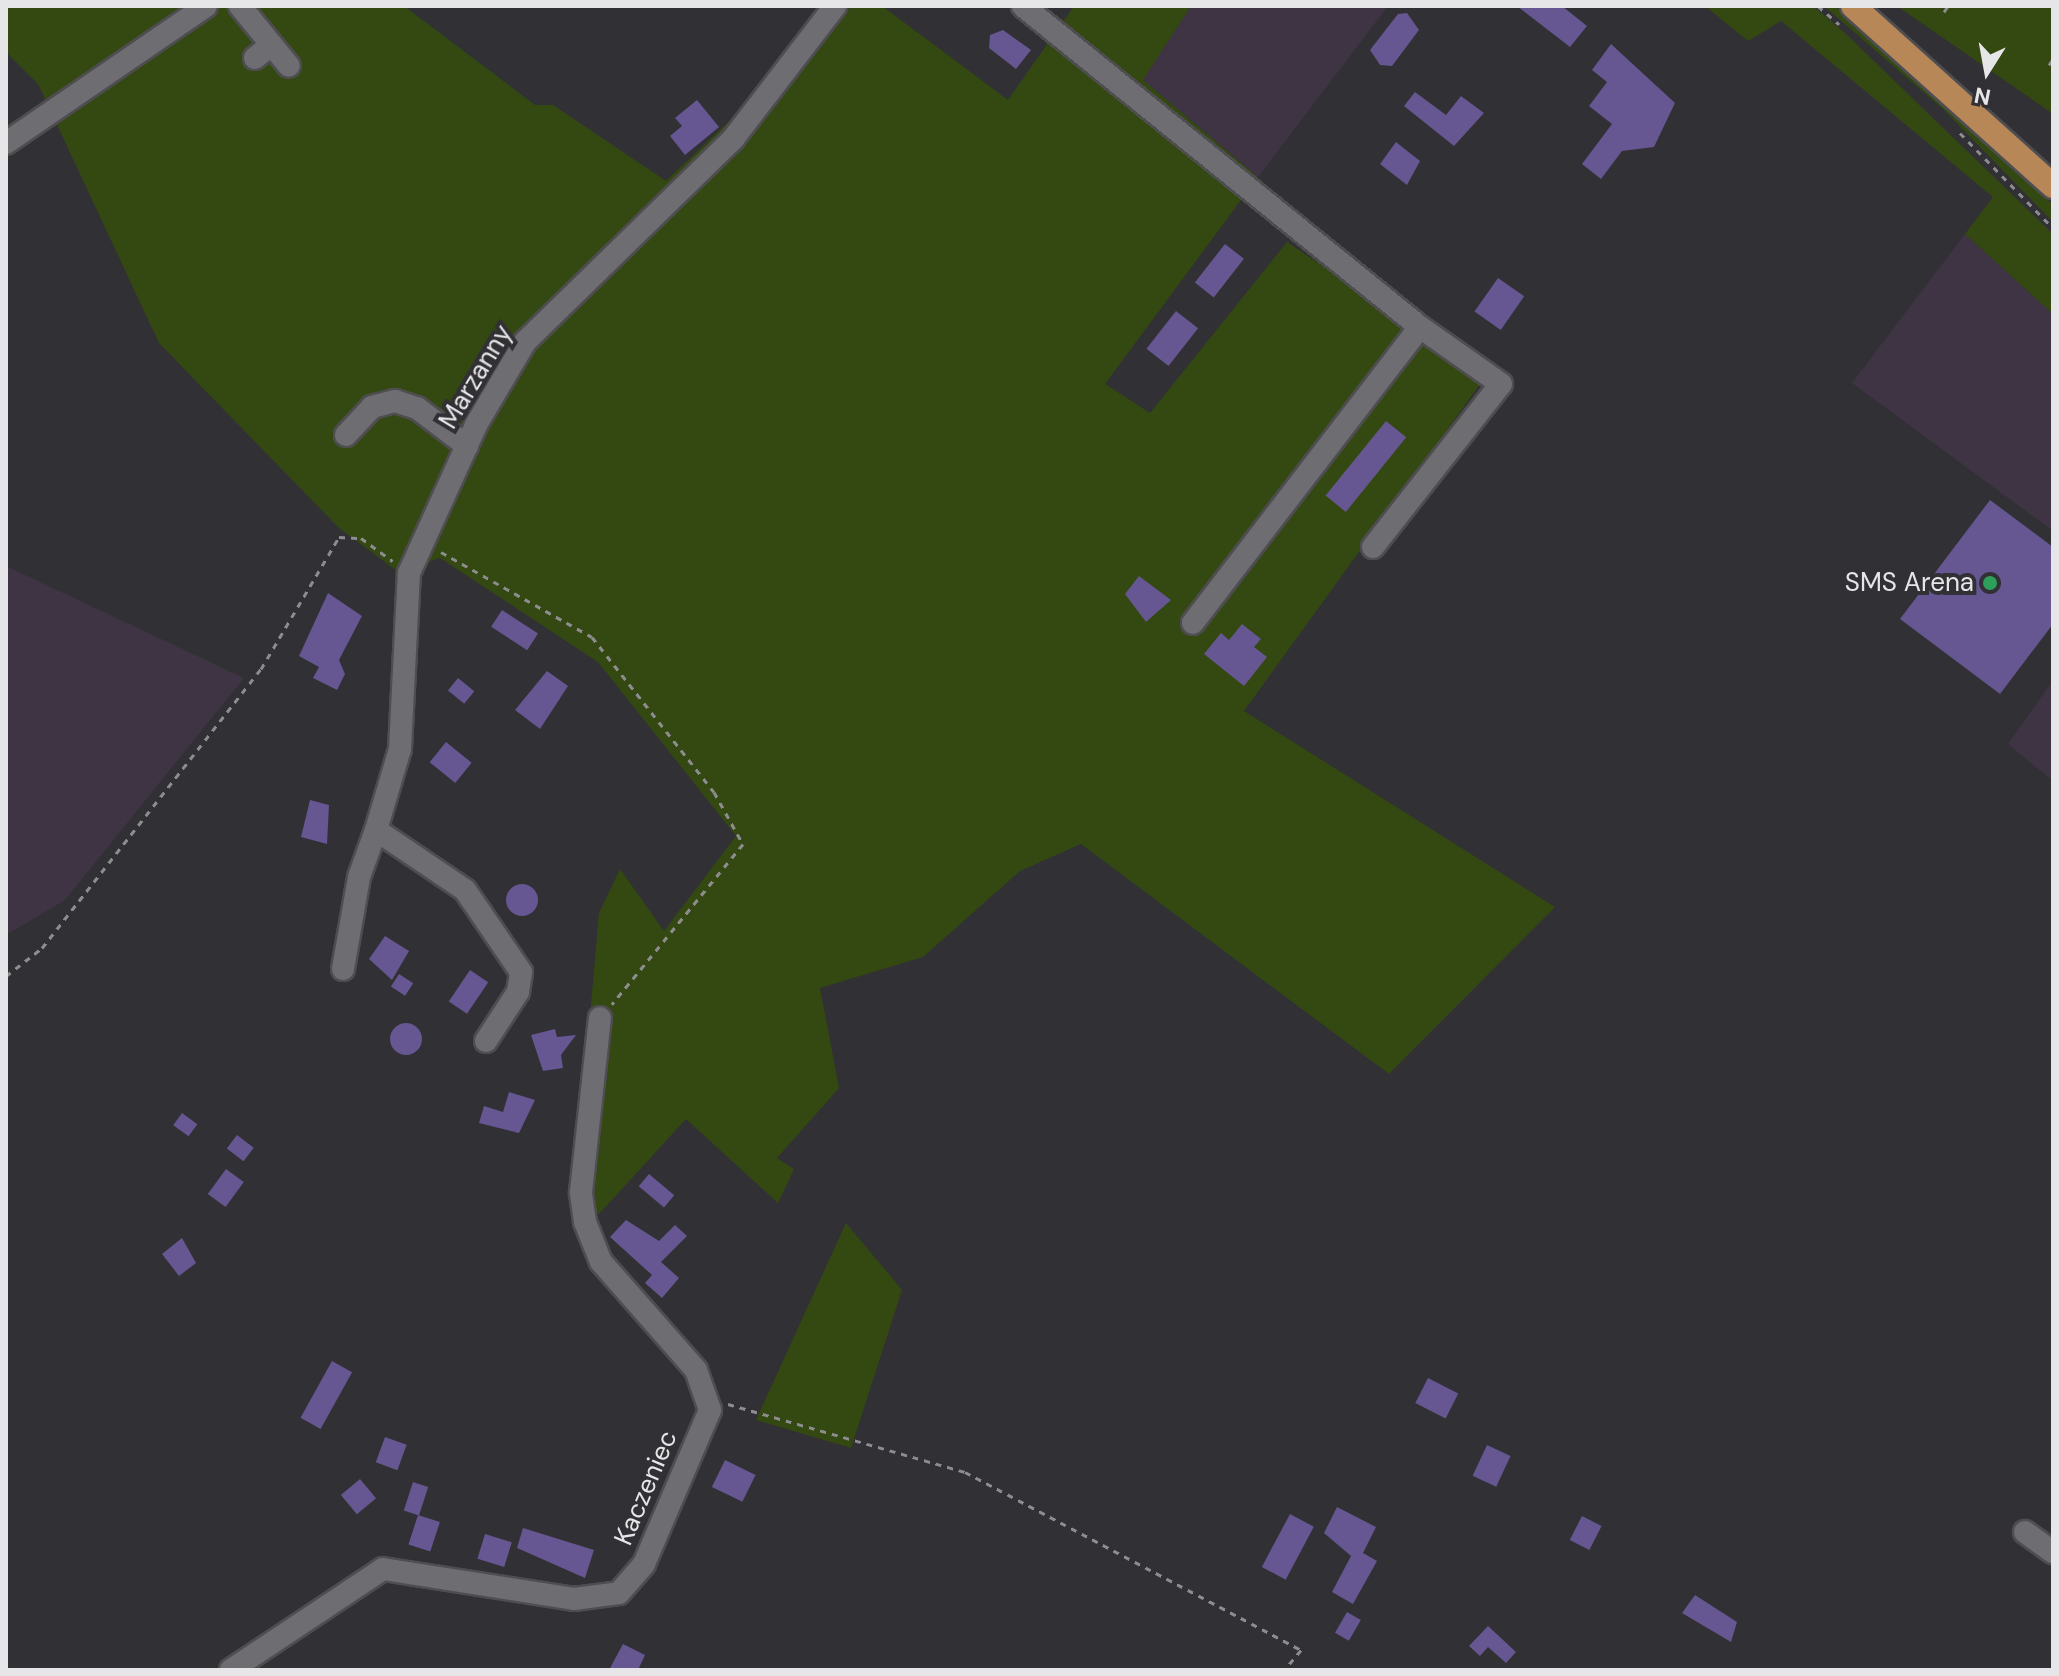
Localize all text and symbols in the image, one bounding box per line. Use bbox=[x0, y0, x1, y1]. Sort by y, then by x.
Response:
north arrow bbox=[1947, 32, 2027, 112]
text: N bbox=[1972, 80, 1993, 112]
street label: Marzanny bbox=[433, 319, 519, 435]
place label: SMS Arena bbox=[1845, 567, 1974, 599]
marker: SMS Arena bbox=[1981, 574, 1999, 592]
street label: Kaczeniec bbox=[608, 1426, 684, 1550]

